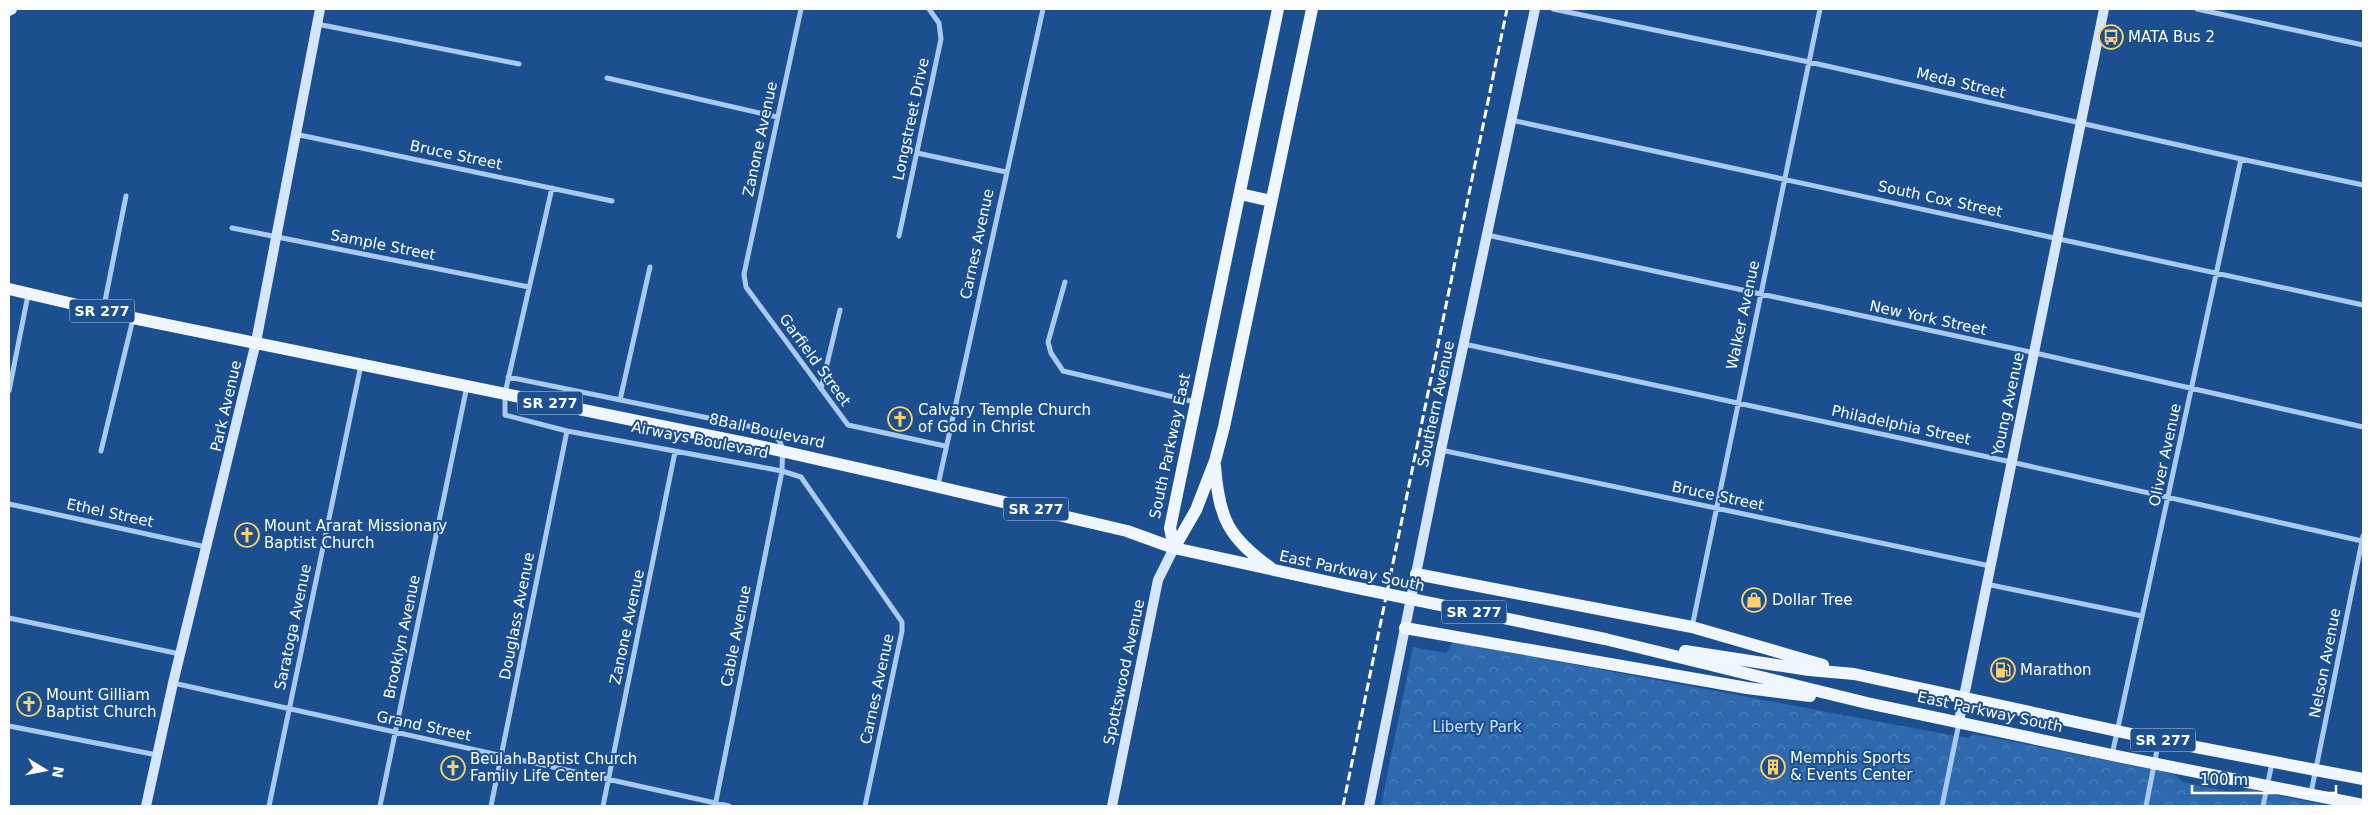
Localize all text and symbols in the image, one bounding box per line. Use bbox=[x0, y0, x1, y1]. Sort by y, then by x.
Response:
bus stop icon: MATA Bus 2 bbox=[2098, 24, 2124, 50]
place label: MATA Bus 2 bbox=[2128, 28, 2215, 46]
street label: Longstreet Drive bbox=[889, 56, 933, 182]
street label: Meda Street bbox=[1915, 64, 2008, 102]
street label: Zanone Avenue bbox=[739, 80, 781, 198]
street label: Bruce Street bbox=[408, 136, 504, 174]
street label: South Cox Street bbox=[1876, 177, 2004, 221]
street label: Carnes Avenue bbox=[956, 187, 998, 301]
street label: Sample Street bbox=[329, 226, 437, 264]
street label: Walker Avenue bbox=[1723, 259, 1763, 371]
street label: New York Street bbox=[1868, 297, 1988, 339]
road number: SR 277 bbox=[70, 300, 134, 322]
street label: Garfield Street bbox=[775, 310, 855, 410]
street label: Southern Avenue bbox=[1414, 339, 1458, 469]
street label: Young Avenue bbox=[1988, 351, 2028, 458]
street label: Park Avenue bbox=[207, 359, 245, 453]
street label: South Parkway East bbox=[1146, 372, 1194, 520]
road number: SR 277 bbox=[518, 392, 582, 414]
place label: Calvary Temple Church of God in Christ bbox=[918, 401, 1091, 436]
street label: Philadelphia Street bbox=[1830, 401, 1972, 449]
street label: Oliver Avenue bbox=[2145, 402, 2185, 508]
church icon: Calvary Temple Church of God in Christ bbox=[887, 406, 913, 432]
street label: 8Ball Boulevard bbox=[707, 410, 827, 452]
street label: Airways Boulevard bbox=[630, 418, 770, 462]
street label: Bruce Street bbox=[1670, 477, 1766, 515]
street label: Ethel Street bbox=[65, 495, 155, 531]
road number: SR 277 bbox=[1004, 498, 1068, 520]
place label: Mount Ararat Missionary Baptist Church bbox=[264, 517, 447, 552]
church icon: Mount Ararat Missionary Baptist Church bbox=[234, 522, 260, 548]
street label: East Parkway South bbox=[1278, 547, 1426, 595]
street label: Douglass Avenue bbox=[496, 551, 538, 681]
street label: Saratoga Avenue bbox=[271, 562, 315, 692]
street label: Zanone Avenue bbox=[606, 568, 648, 686]
street label: Brooklyn Avenue bbox=[380, 573, 424, 701]
street label: Cable Avenue bbox=[717, 584, 755, 688]
shop icon: Dollar Tree bbox=[1741, 587, 1767, 613]
place label: Dollar Tree bbox=[1772, 591, 1852, 609]
street label: Spottswood Avenue bbox=[1100, 598, 1148, 746]
road number: SR 277 bbox=[1442, 600, 1506, 624]
street label: Nelson Avenue bbox=[2306, 606, 2344, 720]
street label: Carnes Avenue bbox=[856, 632, 898, 746]
fuel station icon: Marathon bbox=[1990, 657, 2016, 683]
place label: Marathon bbox=[2020, 661, 2092, 679]
place label: Mount Gilliam Baptist Church bbox=[46, 686, 157, 721]
street label: East Parkway South bbox=[1916, 688, 2064, 736]
church icon: Mount Gilliam Baptist Church bbox=[16, 691, 42, 717]
street label: Grand Street bbox=[375, 707, 473, 745]
park label: Liberty Park bbox=[1432, 718, 1522, 736]
road number: SR 277 bbox=[2130, 728, 2196, 752]
north arrow bbox=[20, 745, 70, 795]
place label: Memphis Sports & Events Center bbox=[1790, 749, 1913, 784]
place label: Beulah Baptist Church Family Life Center bbox=[470, 750, 637, 785]
building icon: Memphis Sports & Events Center bbox=[1760, 754, 1786, 780]
church icon: Beulah Baptist Church Family Life Center bbox=[440, 755, 466, 781]
scale bar bbox=[2192, 762, 2336, 794]
text: N bbox=[49, 765, 67, 779]
text: 100 m bbox=[2200, 771, 2248, 789]

